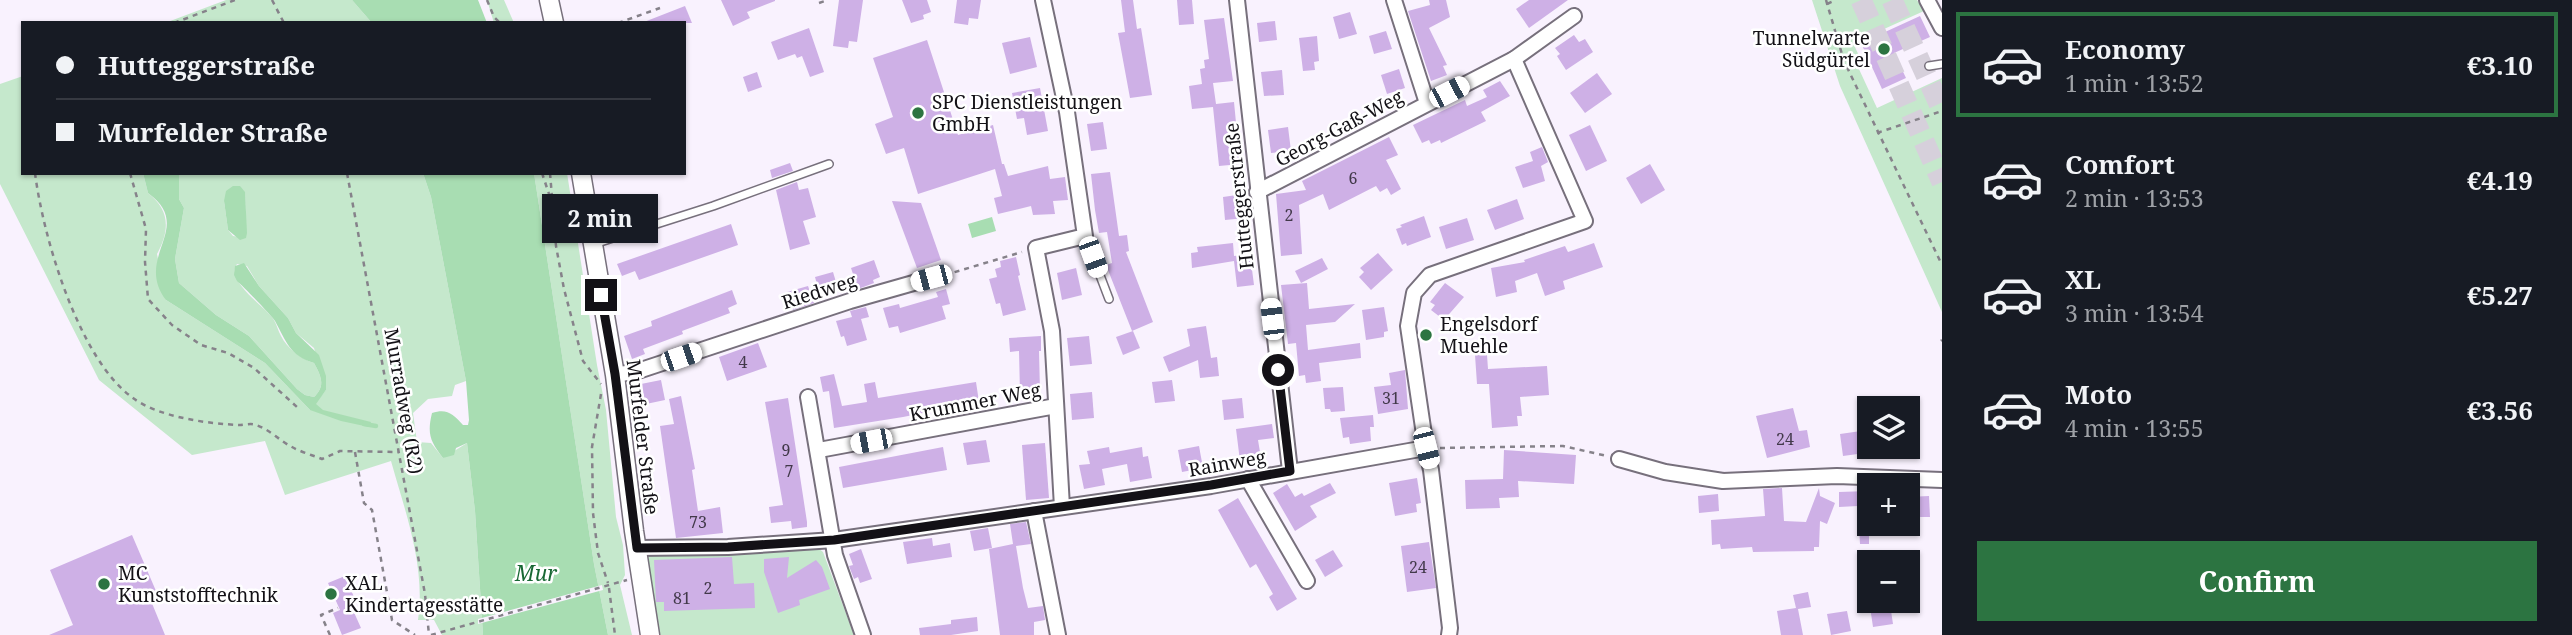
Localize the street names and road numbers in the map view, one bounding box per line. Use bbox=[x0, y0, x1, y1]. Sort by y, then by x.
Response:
street label: Georg-Gaß-Weg bbox=[1270, 83, 1408, 173]
street label: Hutteggerstraße bbox=[1218, 121, 1260, 271]
street label: Riedweg bbox=[778, 267, 860, 315]
street label: Murradweg (R2) bbox=[378, 326, 430, 476]
street label: Murfelder Straße bbox=[621, 358, 665, 516]
street label: Krummer Weg bbox=[907, 377, 1043, 427]
street label: Rainweg bbox=[1186, 443, 1268, 483]

